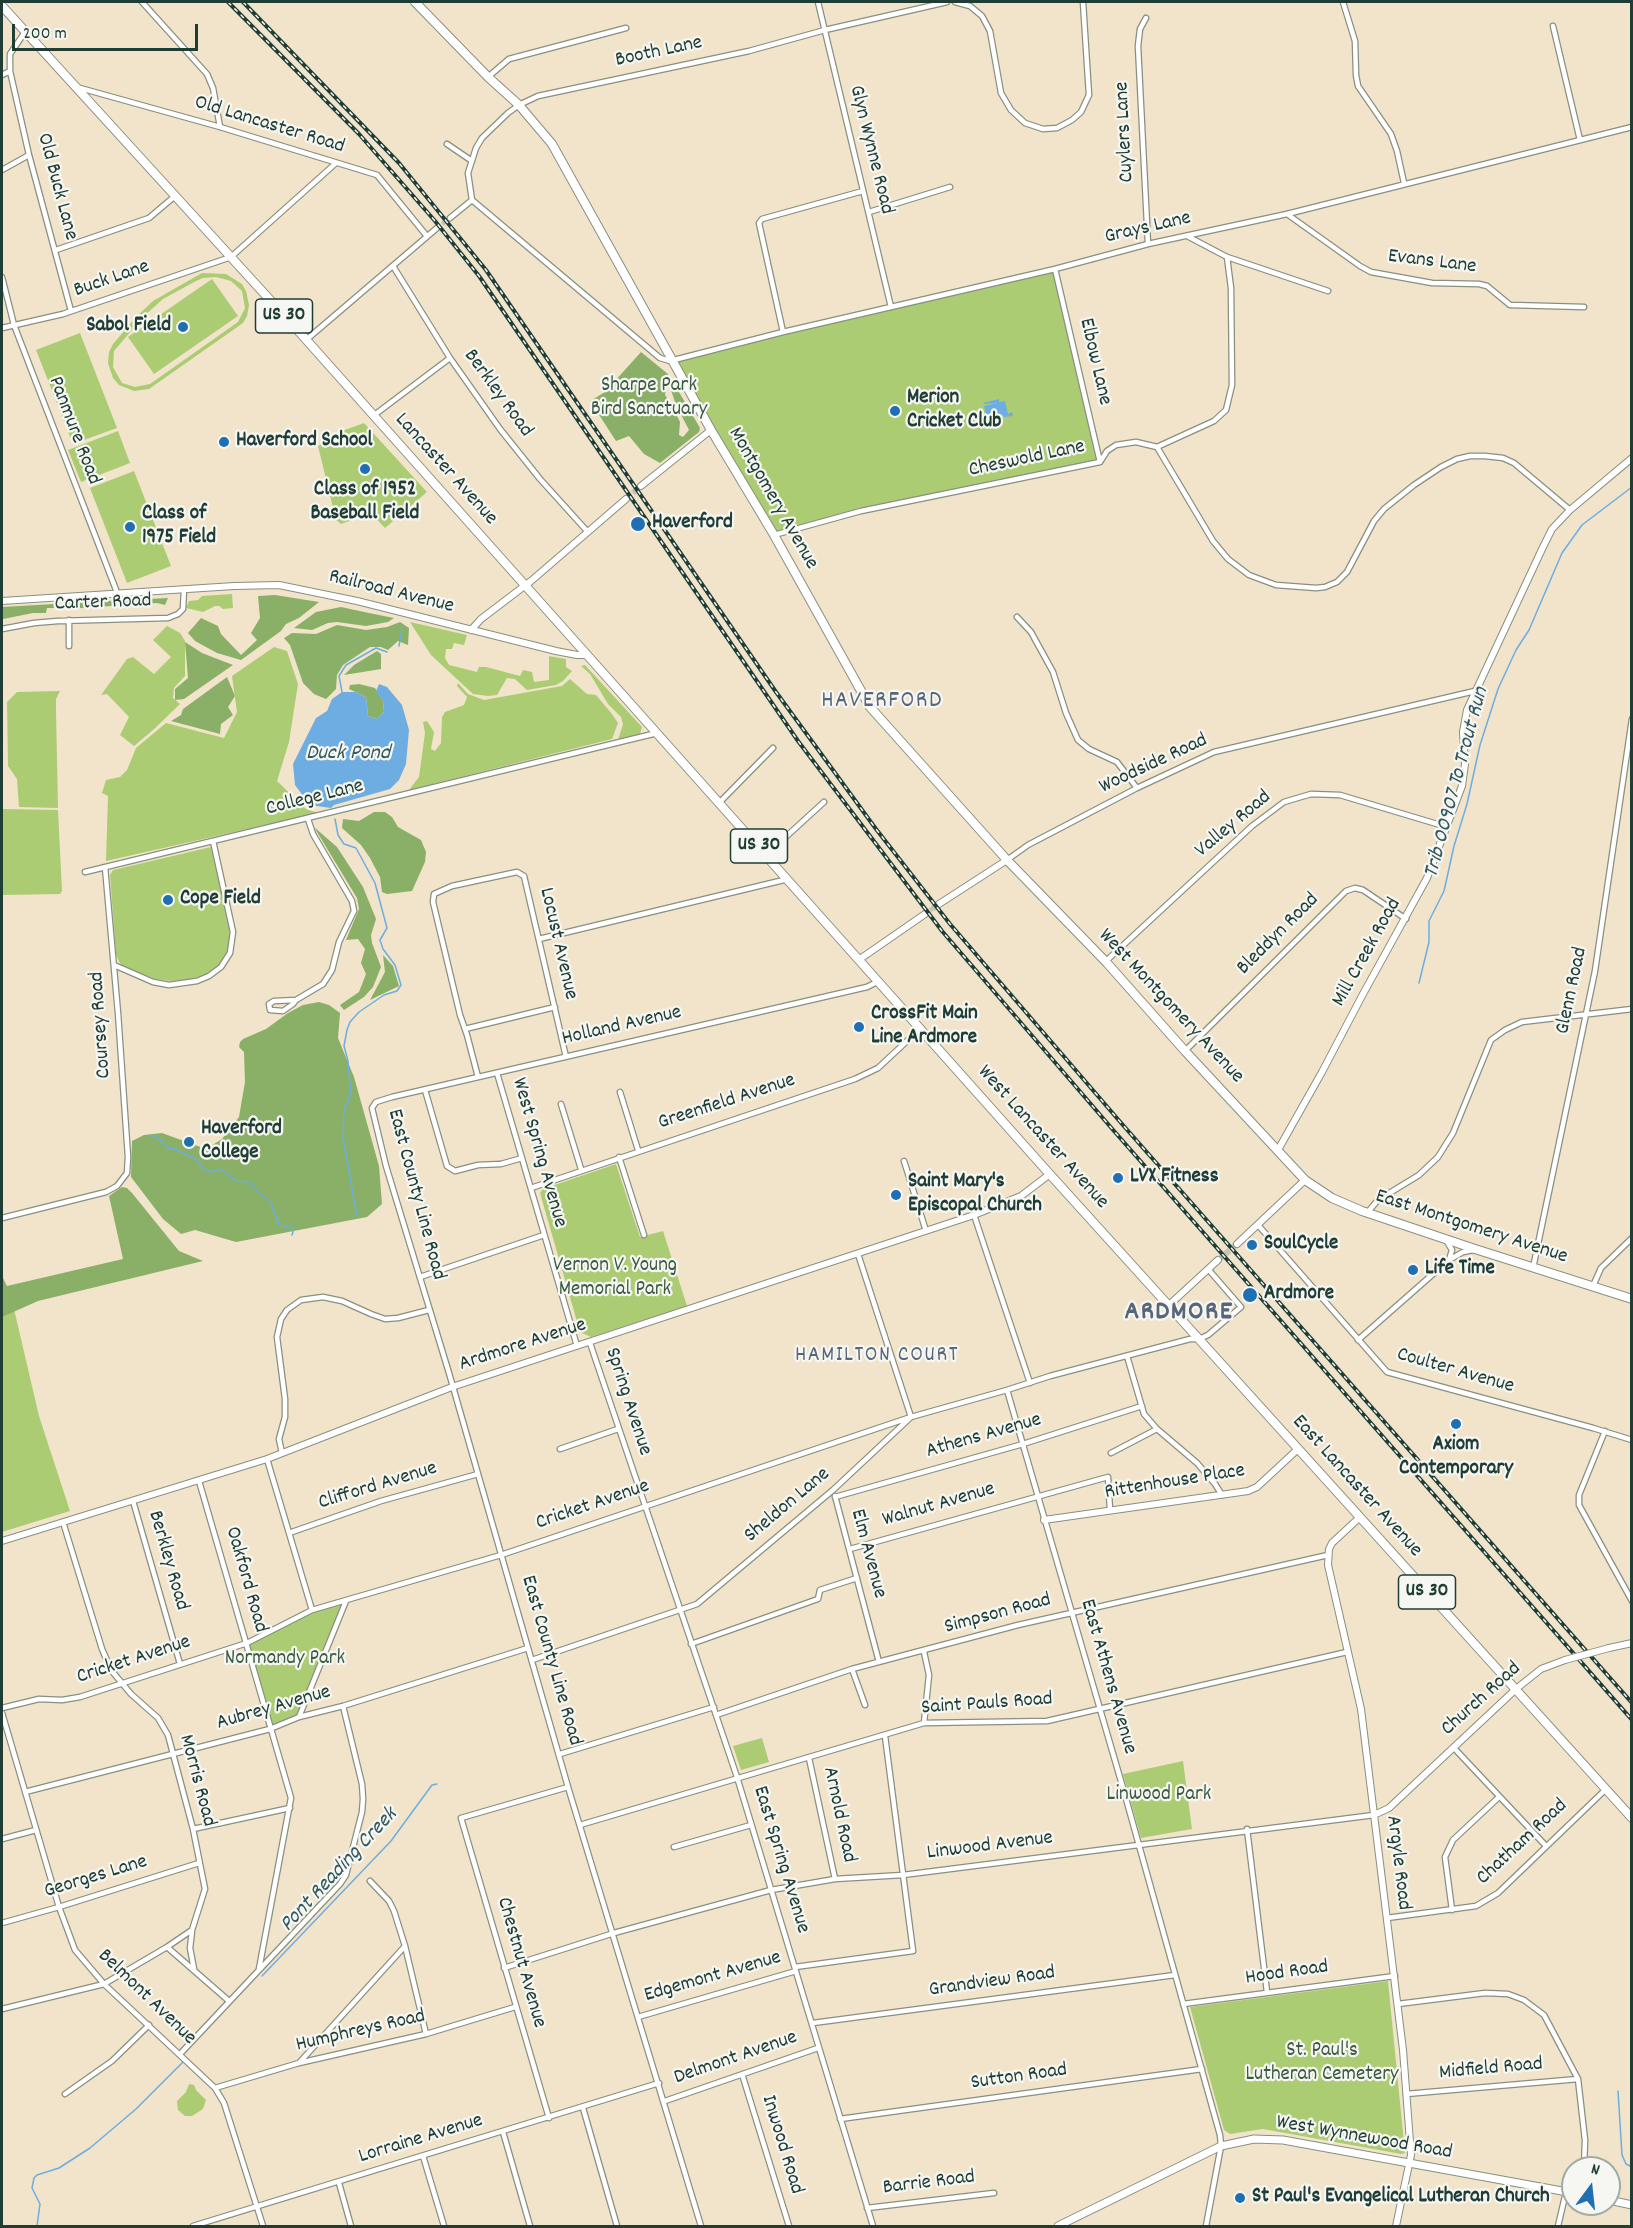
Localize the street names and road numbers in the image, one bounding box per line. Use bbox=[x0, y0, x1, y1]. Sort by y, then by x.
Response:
street label: Booth Lane bbox=[613, 32, 705, 74]
street label: Cuylers Lane bbox=[1111, 81, 1141, 183]
street label: Glyn Wynne Road bbox=[842, 83, 898, 217]
street label: Old Lancaster Road bbox=[191, 91, 347, 161]
street label: Old Buck Lane bbox=[30, 131, 82, 243]
street label: Grays Lane bbox=[1102, 207, 1194, 251]
street label: Evans Lane bbox=[1386, 245, 1478, 281]
street label: Buck Lane bbox=[71, 255, 153, 305]
road number: US 30 bbox=[256, 299, 312, 333]
street label: Elbow Lane bbox=[1072, 316, 1116, 408]
street label: Berkley Road bbox=[457, 345, 537, 443]
street label: Panmure Road bbox=[41, 373, 105, 489]
street label: Lancaster Avenue bbox=[388, 409, 502, 531]
street label: Montgomery Avenue bbox=[721, 423, 823, 575]
street label: Cheswold Lane bbox=[967, 435, 1087, 485]
street label: Railroad Avenue bbox=[326, 565, 456, 621]
street label: Carter Road bbox=[54, 590, 152, 618]
street label: Woodside Road bbox=[1096, 729, 1212, 801]
street label: College Lane bbox=[264, 775, 366, 823]
street label: Valley Road bbox=[1191, 786, 1277, 864]
road number: US 30 bbox=[730, 829, 788, 863]
street label: Locust Avenue bbox=[532, 885, 582, 1003]
street label: Bleddyn Road bbox=[1233, 889, 1325, 981]
street label: Mill Creek Road bbox=[1328, 894, 1408, 1012]
street label: West Montgomery Avenue bbox=[1092, 924, 1248, 1090]
street label: Glenn Road bbox=[1551, 945, 1595, 1037]
street label: Coursey Road bbox=[86, 971, 118, 1079]
street label: Holland Avenue bbox=[560, 1001, 684, 1053]
street label: West Lancaster Avenue bbox=[971, 1061, 1113, 1215]
street label: Greenfield Avenue bbox=[655, 1069, 799, 1137]
street label: West Spring Avenue bbox=[505, 1075, 571, 1231]
street label: East County Line Road bbox=[380, 1107, 450, 1283]
street label: East Montgomery Avenue bbox=[1372, 1185, 1570, 1271]
street label: Ardmore Avenue bbox=[456, 1314, 590, 1378]
street label: Coulter Avenue bbox=[1393, 1343, 1517, 1401]
street label: Spring Avenue bbox=[598, 1345, 656, 1459]
street label: Athens Avenue bbox=[923, 1409, 1045, 1465]
street label: East Lancaster Avenue bbox=[1285, 1411, 1427, 1563]
street label: Clifford Avenue bbox=[316, 1457, 440, 1517]
street label: Rittenhouse Place bbox=[1103, 1459, 1247, 1507]
street label: Sheldon Lane bbox=[740, 1463, 836, 1549]
street label: Cricket Avenue bbox=[533, 1475, 653, 1537]
street label: Walnut Avenue bbox=[880, 1478, 998, 1534]
street label: Elm Avenue bbox=[843, 1507, 891, 1601]
street label: Berkley Road bbox=[141, 1508, 193, 1614]
street label: Oakford Road bbox=[218, 1524, 272, 1636]
street label: East County Line Road bbox=[514, 1573, 586, 1749]
road number: US 30 bbox=[1398, 1575, 1456, 1609]
street label: Simpson Road bbox=[942, 1589, 1054, 1641]
street label: East Athens Avenue bbox=[1073, 1597, 1141, 1757]
street label: Cricket Avenue bbox=[74, 1631, 194, 1691]
street label: Church Road bbox=[1437, 1658, 1527, 1742]
street label: Aubrey Avenue bbox=[214, 1681, 334, 1737]
street label: Saint Pauls Road bbox=[920, 1688, 1054, 1722]
street label: Morris Road bbox=[172, 1732, 220, 1830]
street label: Arnold Road bbox=[816, 1765, 860, 1865]
street label: East Spring Avenue bbox=[746, 1783, 814, 1937]
street label: Chatham Road bbox=[1472, 1794, 1574, 1892]
street label: Argyle Road bbox=[1379, 1814, 1415, 1912]
street label: Linwood Avenue bbox=[926, 1827, 1054, 1867]
street label: Georges Lane bbox=[41, 1850, 151, 1906]
street label: Chestnut Avenue bbox=[489, 1895, 551, 2031]
street label: Belmont Avenue bbox=[91, 1945, 201, 2051]
street label: Edgemont Avenue bbox=[642, 1946, 784, 2010]
street label: Hood Road bbox=[1244, 1956, 1330, 1992]
street label: Grandview Road bbox=[927, 1962, 1057, 2004]
street label: Humphreys Road bbox=[294, 2005, 428, 2059]
street label: Delmont Avenue bbox=[671, 2026, 801, 2092]
street label: Midfield Road bbox=[1438, 2053, 1544, 2087]
street label: Sutton Road bbox=[969, 2059, 1069, 2097]
street label: Inwood Road bbox=[754, 2092, 808, 2198]
street label: Lorraine Avenue bbox=[356, 2109, 486, 2171]
street label: West Wynnewood Road bbox=[1274, 2111, 1454, 2167]
street label: Barrie Road bbox=[882, 2166, 976, 2202]

